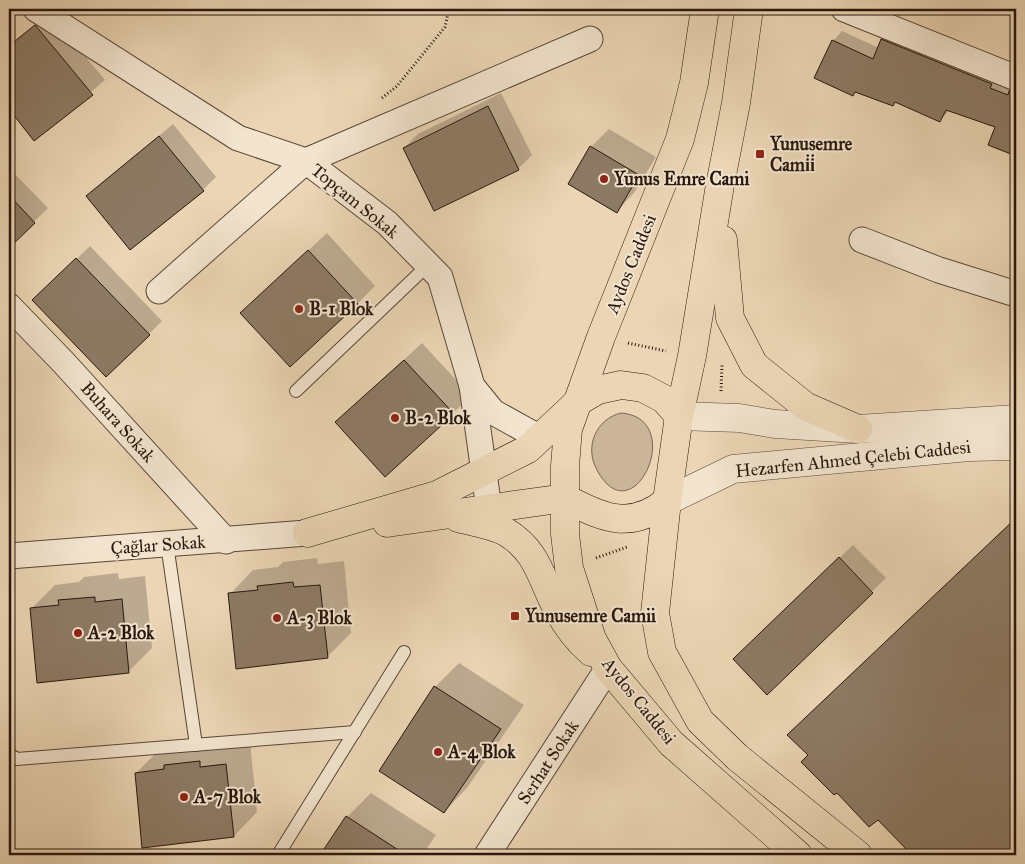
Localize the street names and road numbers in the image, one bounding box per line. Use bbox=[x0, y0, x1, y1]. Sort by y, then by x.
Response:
street label: Topçam Sokak bbox=[306, 159, 404, 244]
street label: Aydos Caddesi bbox=[601, 211, 661, 318]
street label: Buhara Sokak bbox=[76, 377, 160, 467]
street label: Hezarfen Ahmed Çelebi Caddesi bbox=[734, 436, 972, 482]
street label: Çağlar Sokak bbox=[110, 531, 207, 560]
street label: Aydos Caddesi bbox=[597, 652, 681, 749]
street label: Serhat Sokak bbox=[513, 715, 584, 808]

